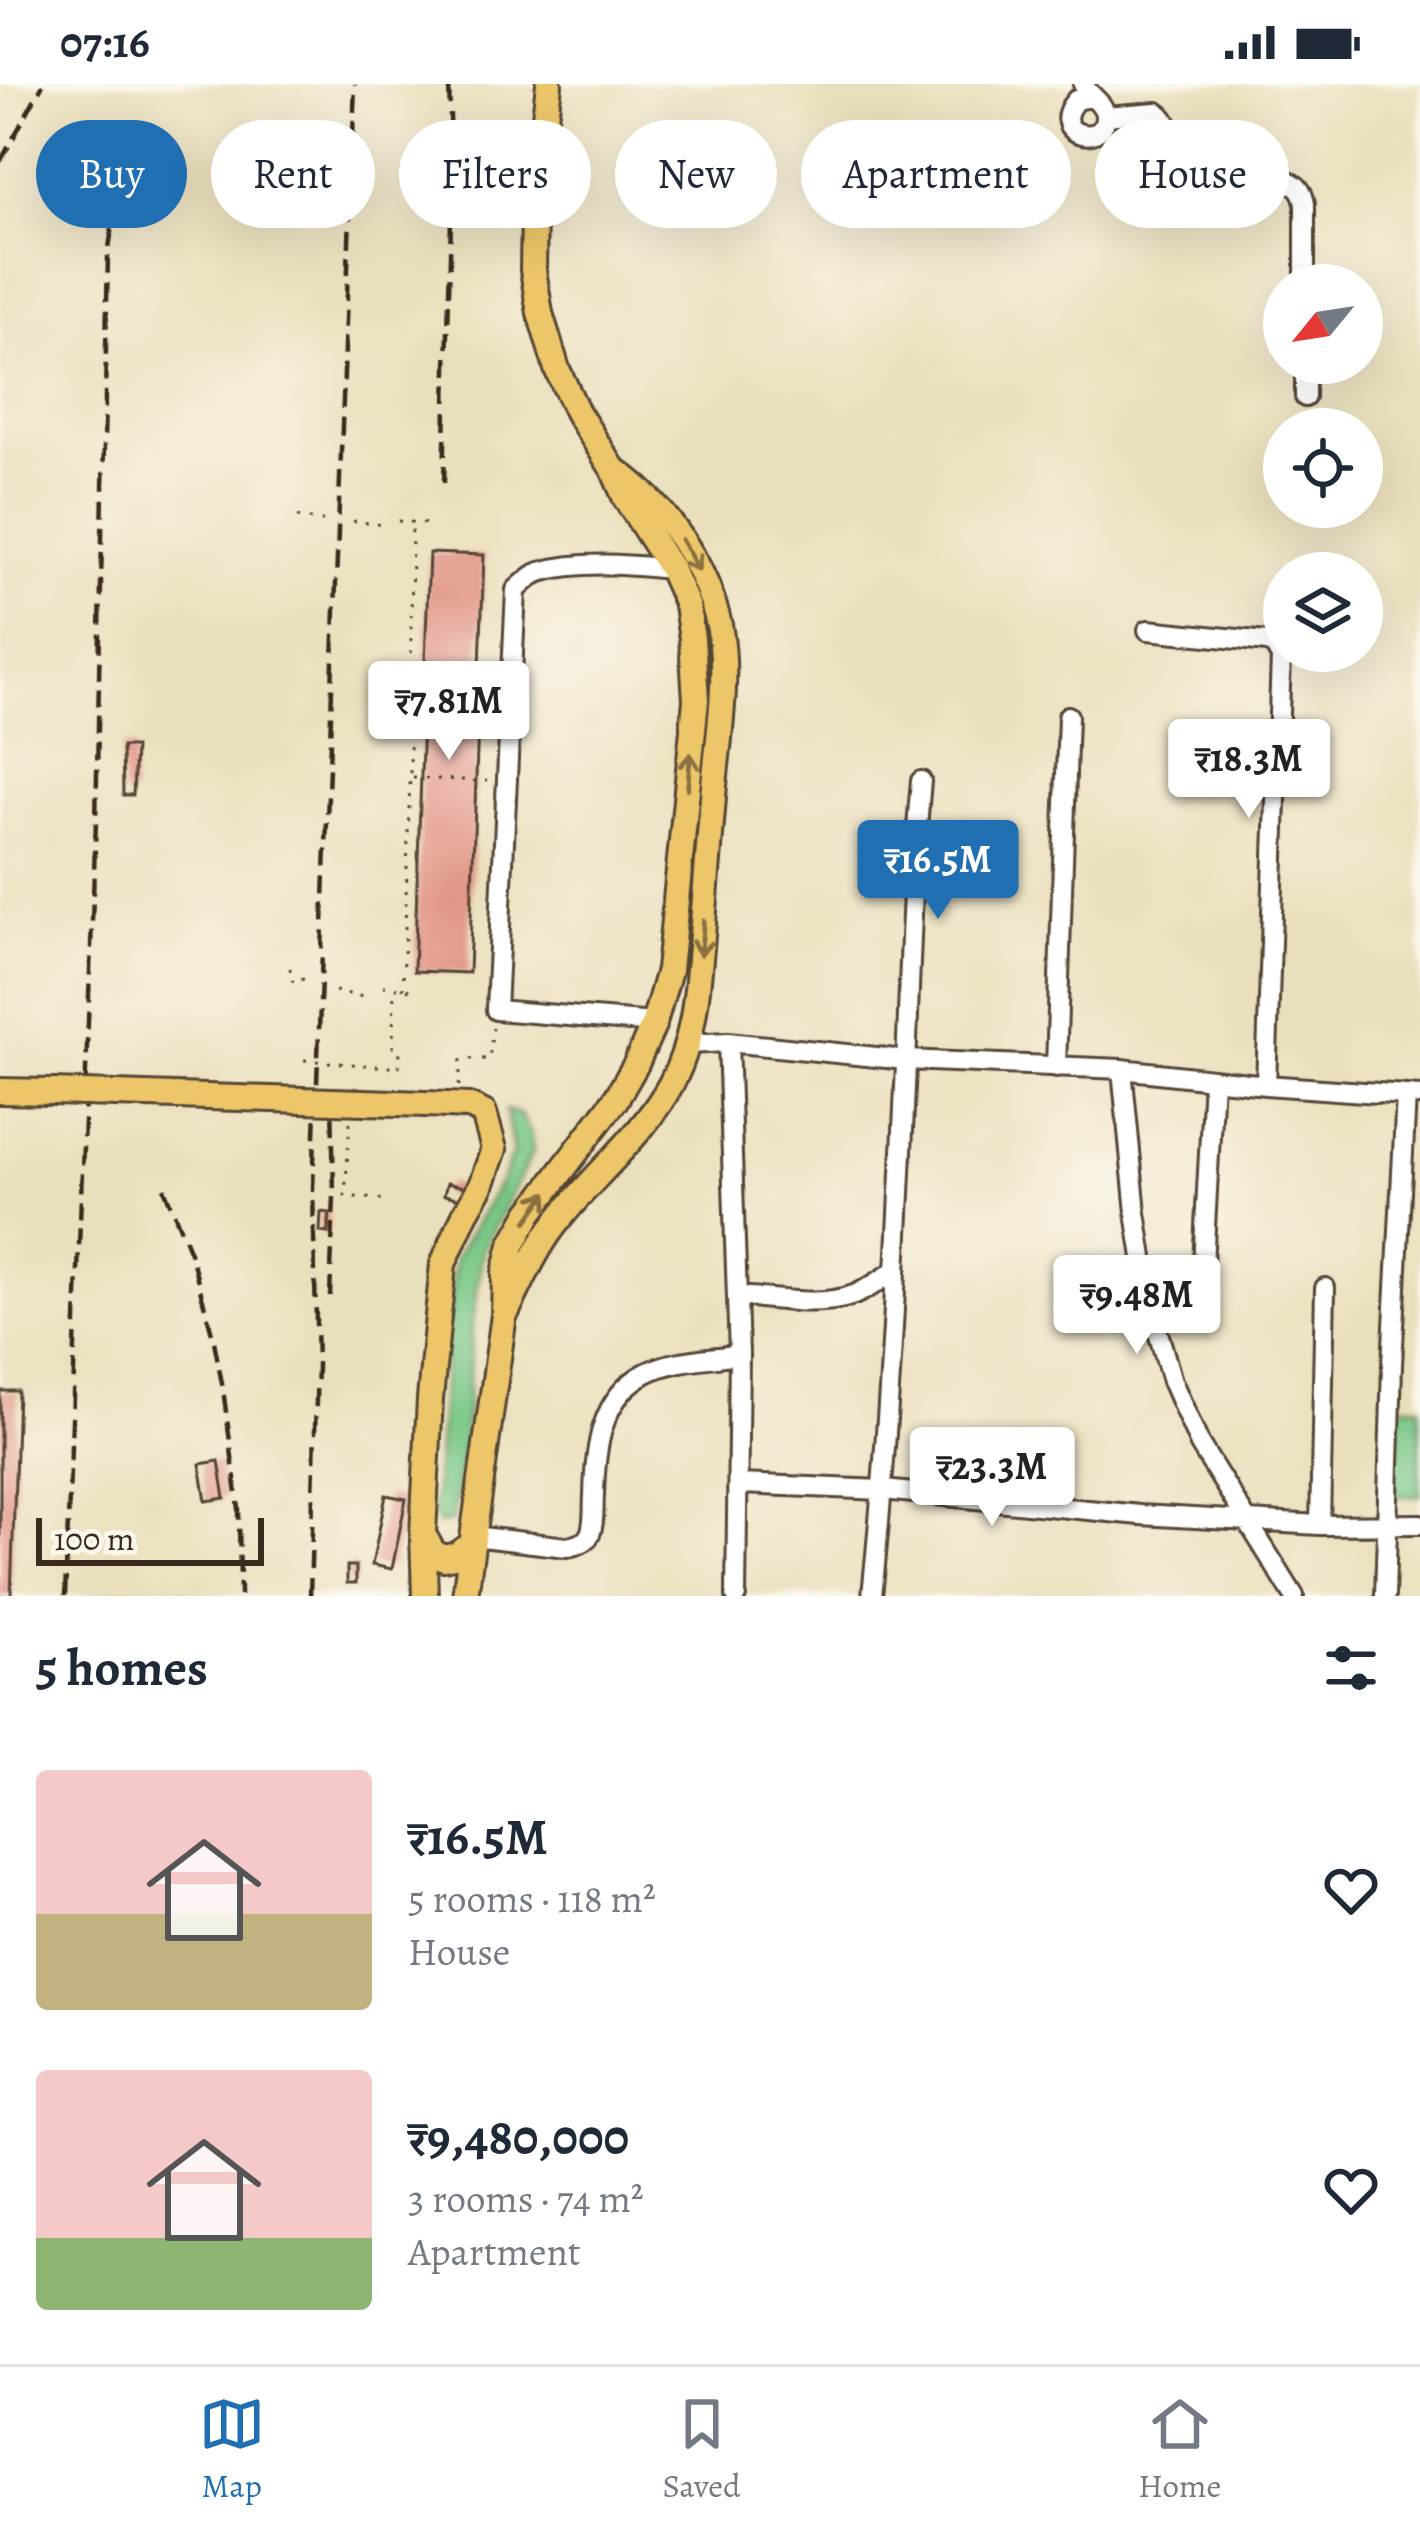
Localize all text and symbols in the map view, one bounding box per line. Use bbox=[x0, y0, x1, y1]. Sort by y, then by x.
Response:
text: 07:16 bbox=[60, 11, 150, 73]
chip: Buy bbox=[36, 120, 187, 228]
chip: Rent bbox=[211, 120, 375, 228]
chip: Filters bbox=[399, 120, 591, 228]
chip: New bbox=[615, 120, 777, 228]
chip: Apartment bbox=[801, 120, 1071, 228]
chip: House bbox=[1095, 120, 1289, 228]
north arrow bbox=[1263, 264, 1383, 384]
map controls bbox=[1263, 264, 1383, 672]
button: locate bbox=[1263, 408, 1383, 528]
one-way arrow bbox=[678, 537, 702, 572]
button: layers bbox=[1263, 552, 1383, 672]
pin: ₹7.81M bbox=[351, 661, 547, 763]
text: ₹7.81M bbox=[395, 673, 503, 726]
pin: ₹18.3M bbox=[1151, 719, 1347, 821]
text: ₹18.3M bbox=[1195, 731, 1303, 784]
one-way arrow bbox=[678, 752, 701, 791]
pin: ₹16.5M bbox=[840, 820, 1036, 922]
text: ₹16.5M bbox=[885, 832, 991, 885]
one-way arrow bbox=[690, 918, 713, 957]
one-way arrow bbox=[524, 1191, 549, 1224]
pin: ₹9.48M bbox=[1039, 1255, 1235, 1357]
text: ₹9.48M bbox=[1080, 1267, 1194, 1320]
pin: ₹23.3M bbox=[894, 1427, 1090, 1529]
text: ₹23.3M bbox=[937, 1439, 1047, 1492]
scale bar bbox=[36, 1512, 264, 1565]
text: 100 m bbox=[54, 1516, 134, 1561]
text: 5 homes bbox=[36, 1633, 208, 1703]
icon: filters bbox=[1318, 1635, 1384, 1701]
text: ₹16.5M bbox=[408, 1802, 548, 1872]
icon: home bbox=[132, 1818, 276, 1962]
icon: heart bbox=[1318, 1857, 1384, 1923]
text: 5 rooms · 118 m² bbox=[408, 1872, 656, 1925]
text: House bbox=[408, 1925, 510, 1978]
text: ₹9,480,000 bbox=[408, 2102, 629, 2172]
icon: home bbox=[132, 2118, 276, 2262]
icon: heart bbox=[1318, 2157, 1384, 2223]
text: 3 rooms · 74 m² bbox=[408, 2172, 644, 2225]
text: Apartment bbox=[408, 2225, 581, 2278]
tab: Map bbox=[199, 2391, 265, 2508]
tab: Saved bbox=[662, 2391, 741, 2508]
tab: Home bbox=[1138, 2391, 1221, 2508]

